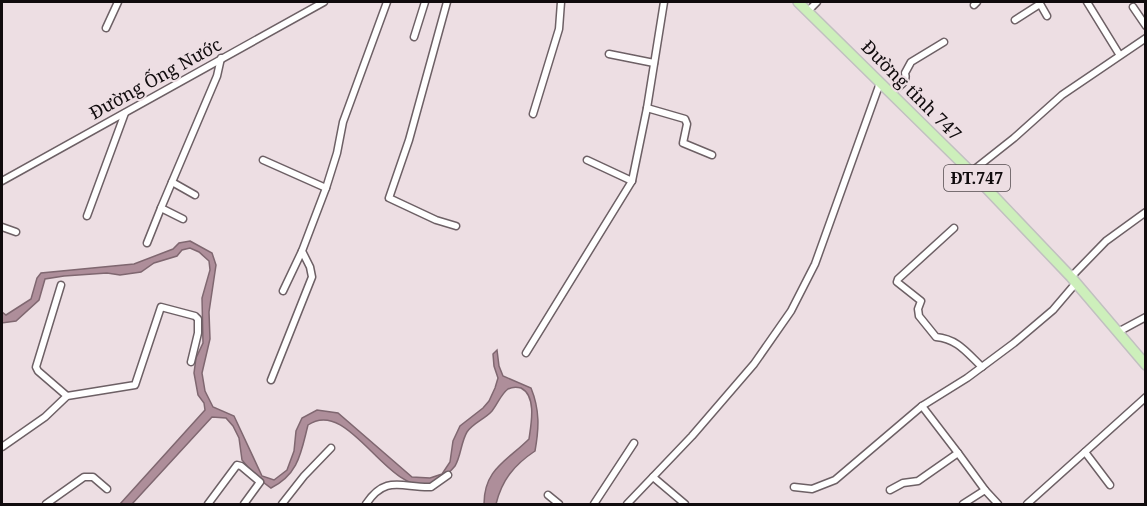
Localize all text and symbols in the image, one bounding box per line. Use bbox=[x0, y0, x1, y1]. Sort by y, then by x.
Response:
street label: Đường Ống Nước bbox=[85, 32, 225, 124]
street label: Đường tỉnh 747 bbox=[857, 35, 967, 145]
road number: ĐT.747 bbox=[944, 165, 1010, 191]

